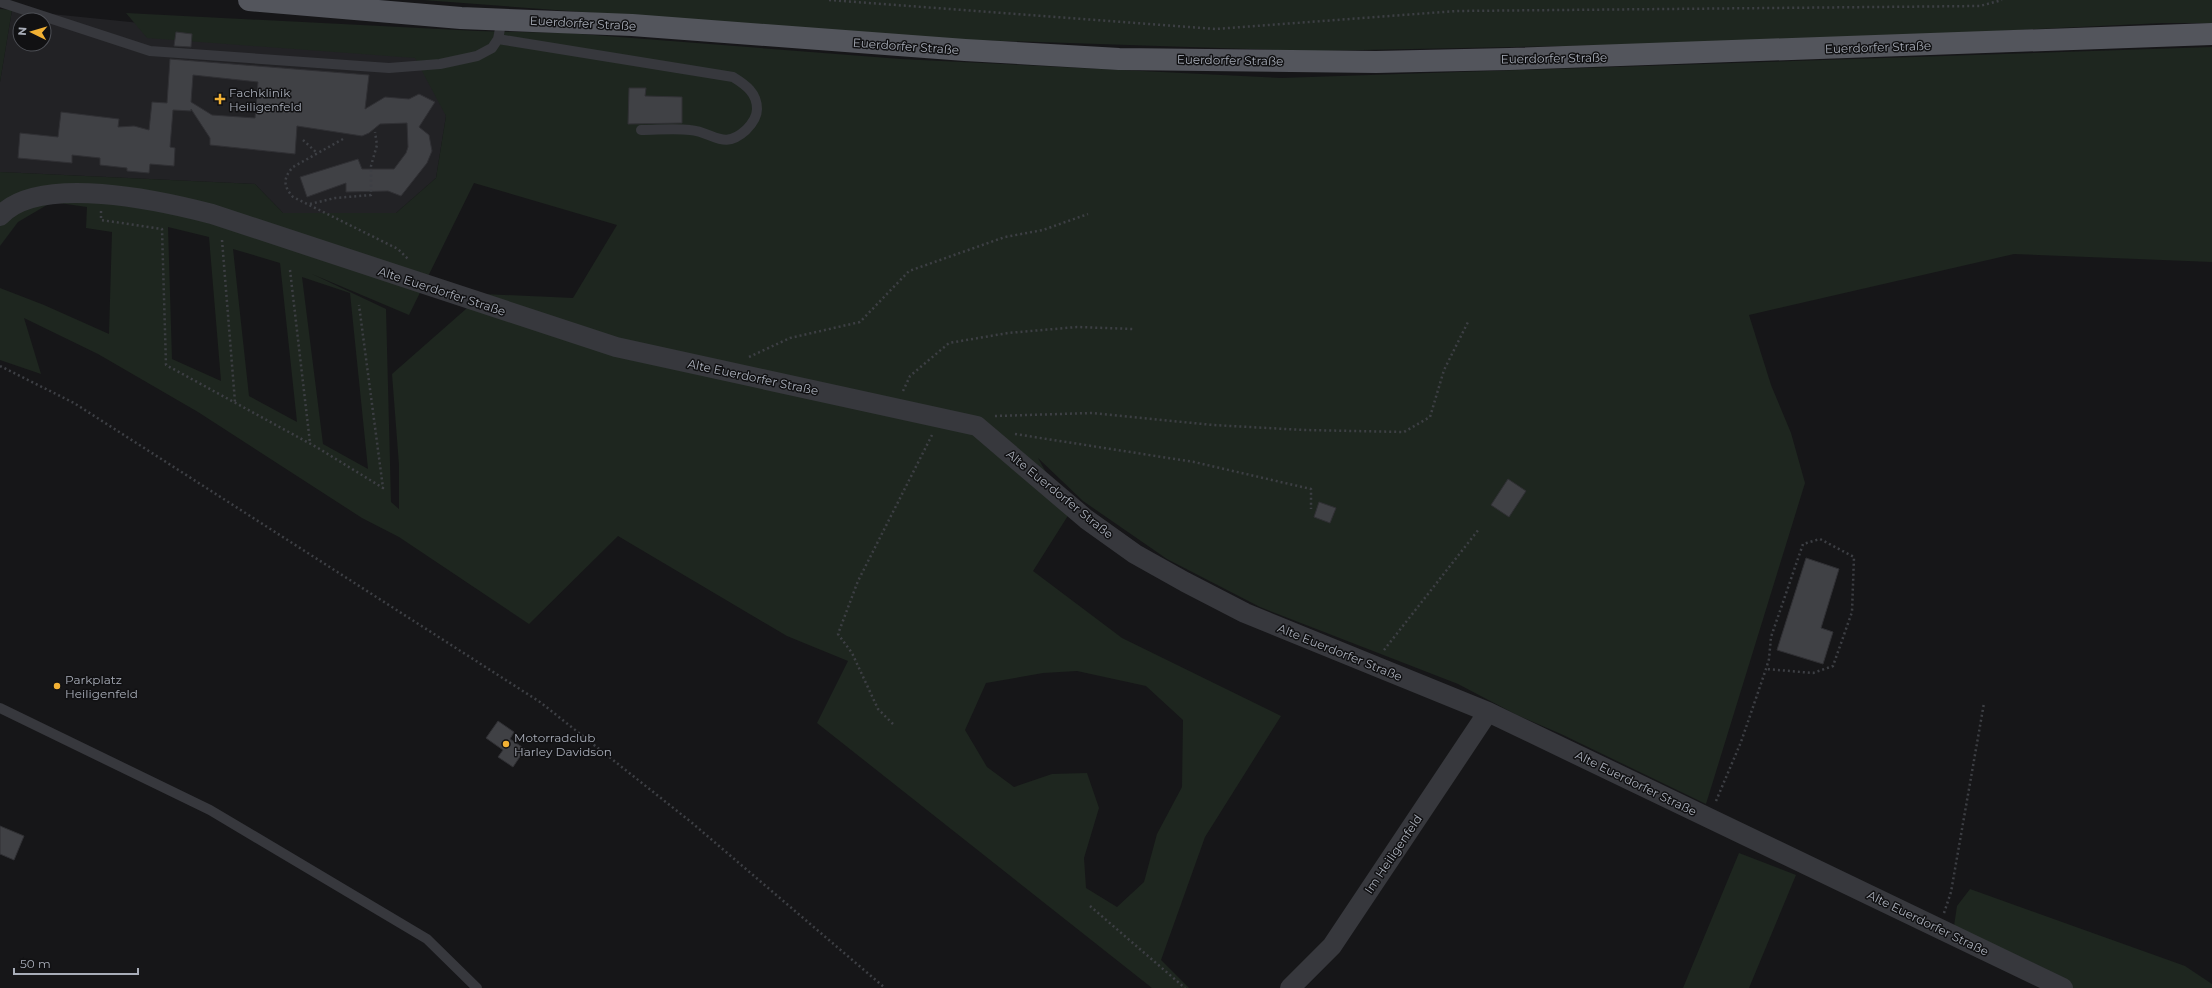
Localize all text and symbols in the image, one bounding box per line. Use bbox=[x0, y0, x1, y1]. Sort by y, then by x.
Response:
north arrow bbox=[12, 12, 52, 52]
street label: Euerdorfer Straße bbox=[529, 13, 637, 33]
text: N bbox=[15, 26, 29, 36]
street label: Euerdorfer Straße bbox=[852, 35, 960, 57]
street label: Euerdorfer Straße bbox=[1825, 38, 1931, 56]
street label: Euerdorfer Straße bbox=[1501, 50, 1607, 66]
street label: Euerdorfer Straße bbox=[1177, 52, 1283, 68]
place label: Fachklinik Heiligenfeld bbox=[229, 85, 302, 114]
marker: Fachklinik Heiligenfeld bbox=[214, 93, 226, 105]
street label: Alte Euerdorfer Straße bbox=[376, 263, 508, 319]
street label: Alte Euerdorfer Straße bbox=[686, 356, 820, 398]
street label: Alte Euerdorfer Straße bbox=[1004, 446, 1116, 542]
street label: Alte Euerdorfer Straße bbox=[1275, 620, 1405, 684]
place label: Parkplatz Heiligenfeld bbox=[65, 672, 138, 701]
marker: Parkplatz Heiligenfeld bbox=[52, 681, 62, 691]
place label: Motorradclub Harley Davidson bbox=[514, 730, 612, 759]
marker: Motorradclub Harley Davidson bbox=[501, 739, 511, 749]
street label: Alte Euerdorfer Straße bbox=[1573, 747, 1699, 819]
street label: Im Heiligenfeld bbox=[1361, 812, 1425, 896]
street label: Alte Euerdorfer Straße bbox=[1865, 887, 1991, 959]
scale bar bbox=[14, 950, 138, 976]
text: 50 m bbox=[20, 956, 51, 971]

